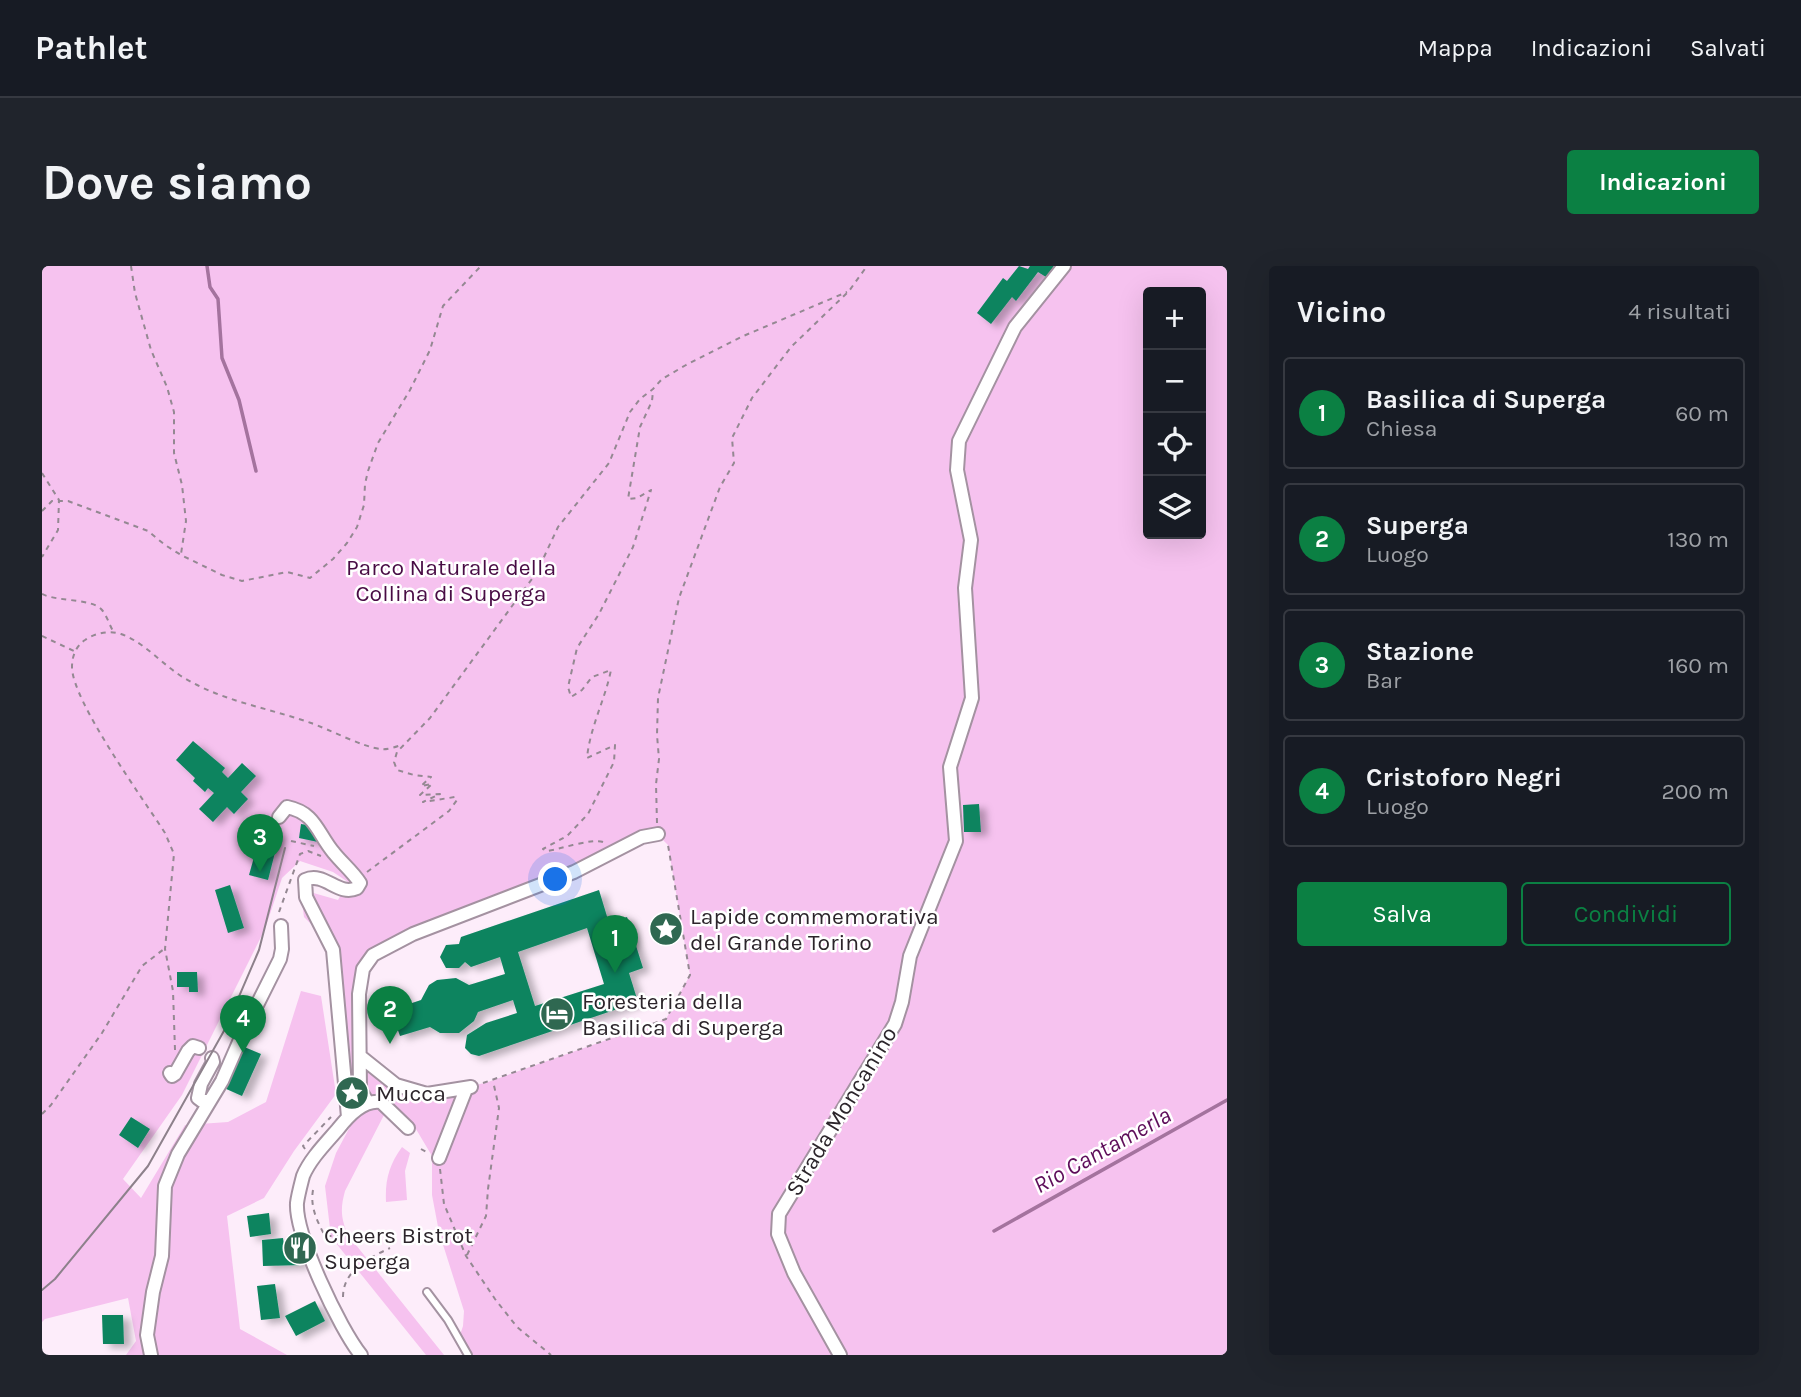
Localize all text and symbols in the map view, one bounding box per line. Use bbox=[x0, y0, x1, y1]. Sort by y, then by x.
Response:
text: Pathlet bbox=[35, 29, 148, 67]
text: Mappa bbox=[1418, 34, 1493, 62]
text: Indicazioni bbox=[1531, 34, 1652, 62]
text: Salvati bbox=[1690, 34, 1766, 62]
button: Indicazioni bbox=[1567, 150, 1759, 214]
text: Dove siamo bbox=[42, 154, 312, 211]
map controls bbox=[1143, 287, 1206, 539]
button: + bbox=[1143, 287, 1206, 350]
text: Vicino bbox=[1297, 294, 1386, 330]
text: 4 risultati bbox=[1628, 298, 1731, 325]
button: − bbox=[1143, 350, 1206, 413]
text: Basilica di Superga bbox=[1366, 384, 1606, 415]
text: 1 bbox=[1318, 400, 1326, 427]
text: 60 m bbox=[1675, 400, 1729, 427]
button: locate bbox=[1143, 413, 1206, 476]
text: Chiesa bbox=[1366, 415, 1437, 442]
button: layers bbox=[1143, 476, 1206, 539]
text: Superga bbox=[1366, 510, 1469, 541]
text: 2 bbox=[1315, 526, 1329, 553]
text: 130 m bbox=[1667, 526, 1729, 553]
text: Luogo bbox=[1366, 541, 1429, 568]
park label: Parco Naturale della Collina di Superga bbox=[346, 554, 556, 607]
text: Stazione bbox=[1366, 636, 1474, 667]
text: 3 bbox=[1315, 652, 1329, 679]
text: 160 m bbox=[1668, 652, 1729, 679]
text: Bar bbox=[1366, 667, 1401, 694]
text: Cristoforo Negri bbox=[1366, 762, 1562, 793]
text: 4 bbox=[1315, 778, 1329, 805]
text: 200 m bbox=[1661, 778, 1729, 805]
text: Luogo bbox=[1366, 793, 1429, 820]
pin: 3 bbox=[237, 814, 283, 872]
your location bbox=[538, 862, 572, 896]
button: Salva bbox=[1297, 882, 1507, 946]
button: Condividi bbox=[1521, 882, 1731, 946]
place label: Lapide commemorativa del Grande Torino bbox=[690, 903, 939, 956]
place icon: Lapide commemorativa del Grande Torino bbox=[647, 910, 685, 948]
pin: 1 bbox=[592, 915, 638, 973]
pin: 2 bbox=[367, 986, 413, 1044]
place label: Foresteria della Basilica di Superga bbox=[582, 988, 784, 1041]
pin: 4 bbox=[220, 995, 266, 1053]
hotel icon: Foresteria della Basilica di Superga bbox=[538, 995, 576, 1033]
street label: Strada Moncanino bbox=[780, 1022, 903, 1201]
place icon: Mucca bbox=[333, 1074, 371, 1112]
place label: Mucca bbox=[376, 1080, 446, 1107]
water label: Rio Cantamerla bbox=[1028, 1101, 1176, 1199]
place label: Cheers Bistrot Superga bbox=[324, 1222, 473, 1275]
restaurant icon: Cheers Bistrot Superga bbox=[281, 1229, 319, 1267]

